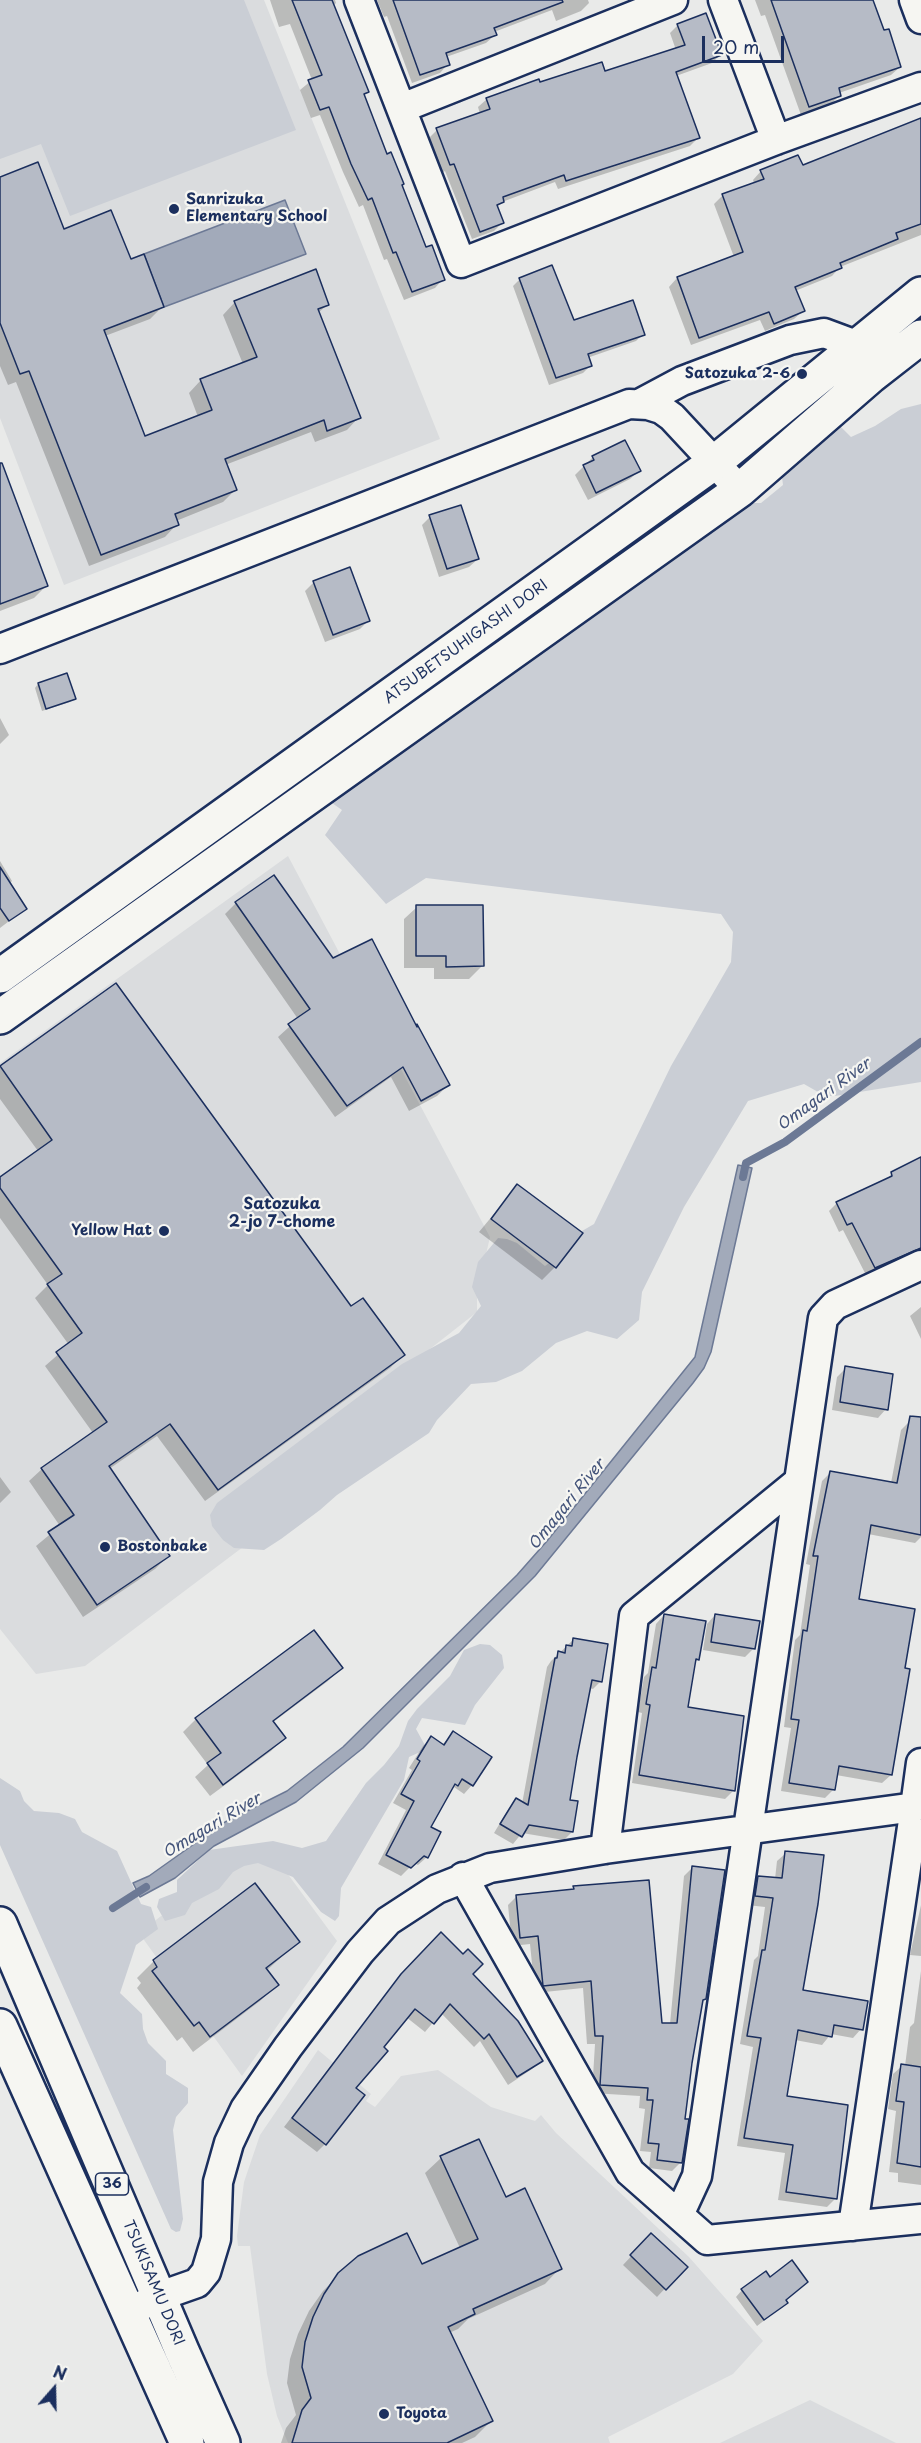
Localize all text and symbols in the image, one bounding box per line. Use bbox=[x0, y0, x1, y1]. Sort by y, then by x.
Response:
scale bar bbox=[705, 24, 788, 62]
text: 20 m bbox=[713, 33, 759, 60]
place label: Sanrizuka Elementary School bbox=[186, 191, 327, 226]
marker: Sanrizuka Elementary School bbox=[167, 202, 181, 216]
place label: Satozuka 2-6 bbox=[685, 365, 790, 383]
marker: Satozuka 2-6 bbox=[795, 367, 809, 381]
street label: ATSUBETSUHIGASHI DORI bbox=[380, 576, 552, 708]
water label: Omagari River bbox=[774, 1055, 874, 1135]
district label: Satozuka 2-jo 7-chome bbox=[229, 1195, 335, 1233]
place label: Yellow Hat bbox=[71, 1222, 152, 1240]
marker: Yellow Hat bbox=[157, 1224, 171, 1238]
water label: Omagari River bbox=[525, 1456, 609, 1554]
place label: Bostonbake bbox=[117, 1538, 207, 1556]
marker: Bostonbake bbox=[98, 1540, 112, 1554]
water label: Omagari River bbox=[160, 1789, 264, 1863]
road number: 36 bbox=[96, 2173, 128, 2195]
street label: TSUKISAMU DORI bbox=[119, 2218, 187, 2348]
north arrow bbox=[24, 2359, 84, 2419]
text: N bbox=[50, 2359, 70, 2386]
place label: Toyota bbox=[396, 2405, 447, 2423]
marker: Toyota bbox=[377, 2407, 391, 2421]

